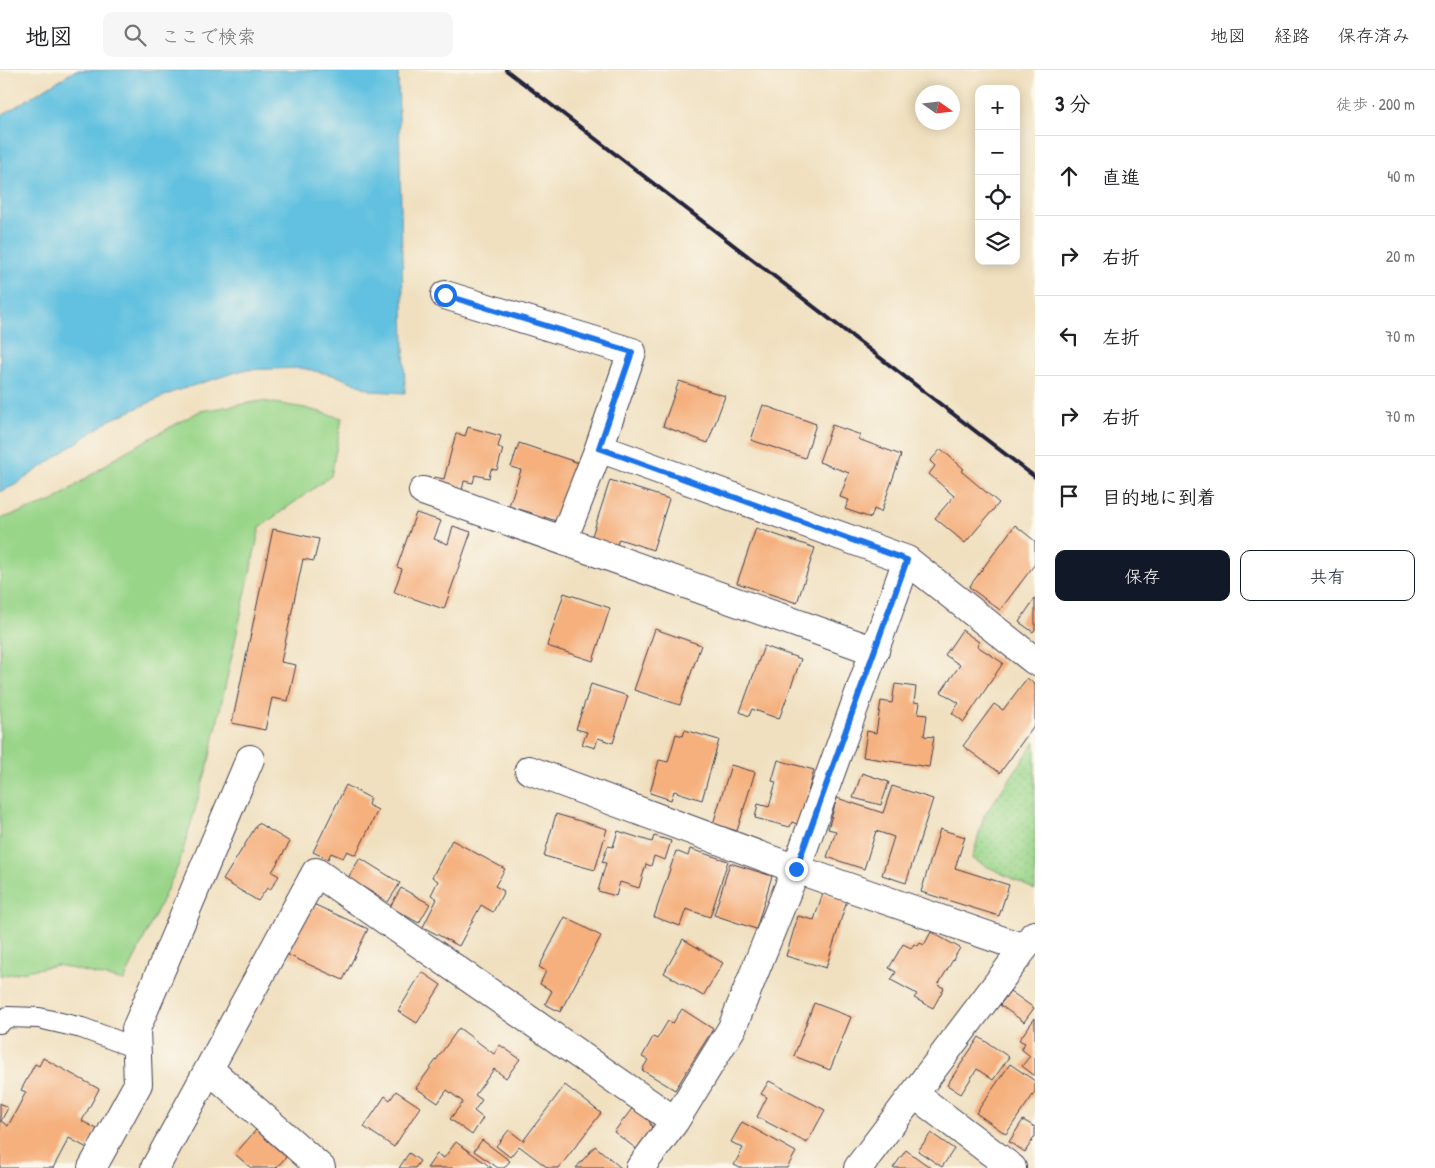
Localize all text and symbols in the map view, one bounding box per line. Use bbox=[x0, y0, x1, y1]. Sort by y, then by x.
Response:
search box bbox=[103, 12, 453, 57]
text: 地図 bbox=[25, 20, 73, 52]
icon: search bbox=[121, 21, 149, 49]
text: ここで検索 bbox=[161, 23, 256, 49]
text: 地図 bbox=[1210, 23, 1246, 48]
text: 経路 bbox=[1274, 23, 1310, 48]
text: 保存済み bbox=[1338, 23, 1410, 48]
north arrow bbox=[915, 85, 960, 130]
map controls bbox=[975, 85, 1020, 265]
button: + bbox=[975, 85, 1020, 130]
text: 3 分 bbox=[1055, 89, 1090, 118]
text: 徒歩 · 200 m bbox=[1336, 93, 1415, 115]
button: − bbox=[975, 130, 1020, 175]
icon: ahead bbox=[1055, 162, 1083, 190]
text: 直進 bbox=[1102, 164, 1140, 190]
text: 40 m bbox=[1387, 165, 1415, 187]
button: locate bbox=[975, 175, 1020, 220]
button: layers bbox=[975, 220, 1020, 265]
icon: right bbox=[1055, 242, 1083, 270]
text: 右折 bbox=[1102, 244, 1140, 270]
text: 20 m bbox=[1386, 245, 1415, 267]
route start bbox=[434, 284, 457, 307]
icon: left bbox=[1055, 322, 1083, 350]
text: 左折 bbox=[1102, 324, 1140, 350]
text: 70 m bbox=[1385, 325, 1415, 347]
icon: right bbox=[1055, 402, 1083, 430]
text: 右折 bbox=[1102, 404, 1140, 430]
text: 70 m bbox=[1385, 405, 1415, 427]
icon: arrive bbox=[1055, 482, 1083, 510]
text: 目的地に到着 bbox=[1102, 484, 1216, 510]
button: 保存 bbox=[1055, 550, 1230, 601]
button: 共有 bbox=[1240, 550, 1415, 601]
route end bbox=[785, 858, 808, 881]

